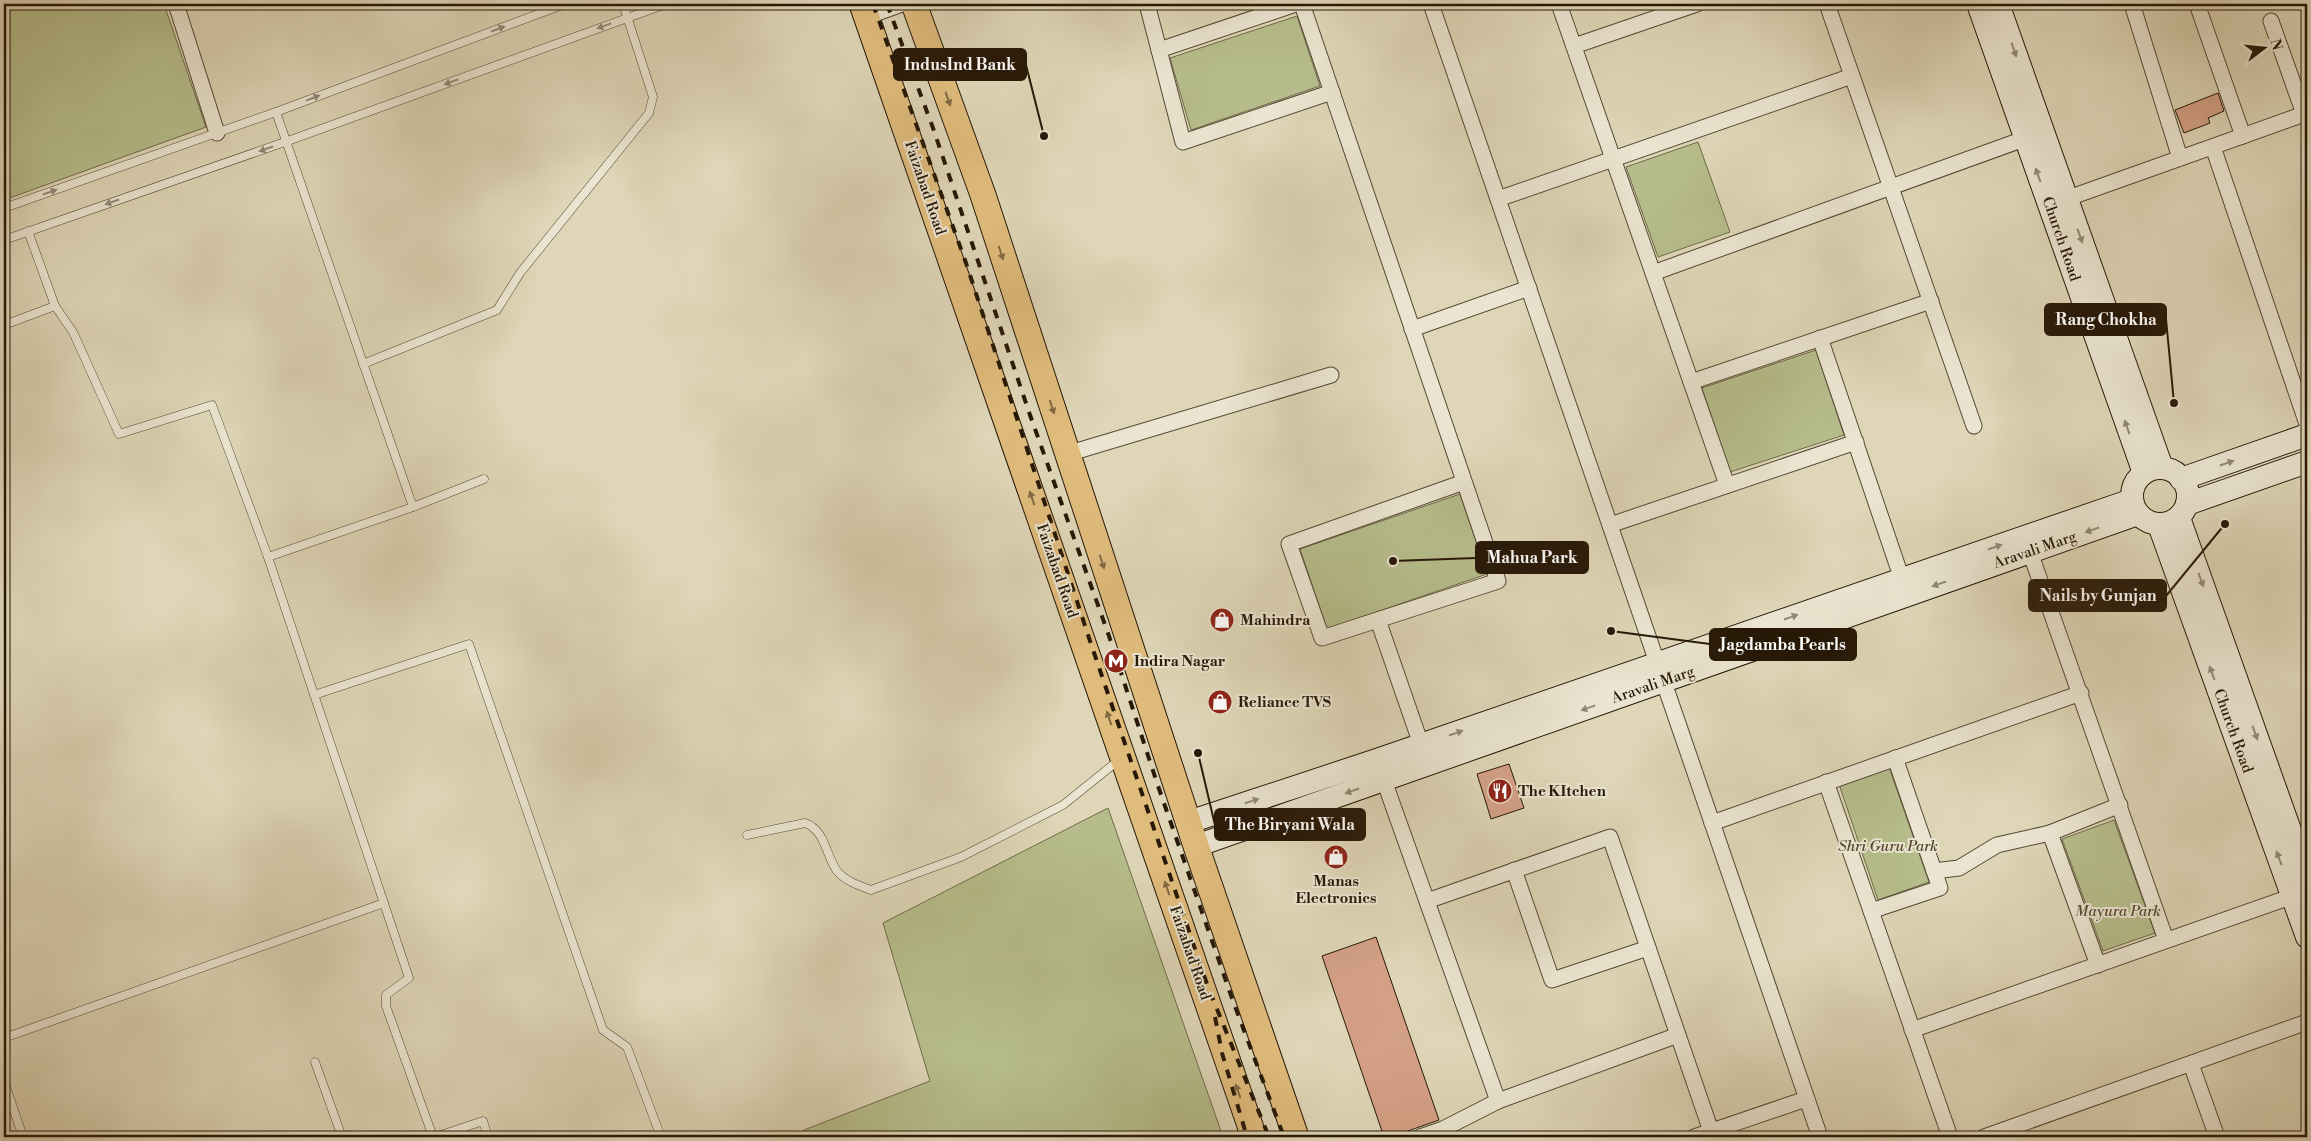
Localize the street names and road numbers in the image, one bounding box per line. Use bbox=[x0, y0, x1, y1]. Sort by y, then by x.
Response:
street label: Faizabad Road bbox=[900, 138, 950, 238]
street label: Church Road bbox=[2038, 194, 2085, 284]
street label: Faizabad Road bbox=[1032, 521, 1082, 621]
street label: Aravali Marg bbox=[1990, 527, 2079, 573]
street label: Aravali Marg bbox=[1608, 662, 1697, 708]
street label: Church Road bbox=[2209, 686, 2257, 776]
street label: Faizabad Road bbox=[1165, 903, 1215, 1003]

